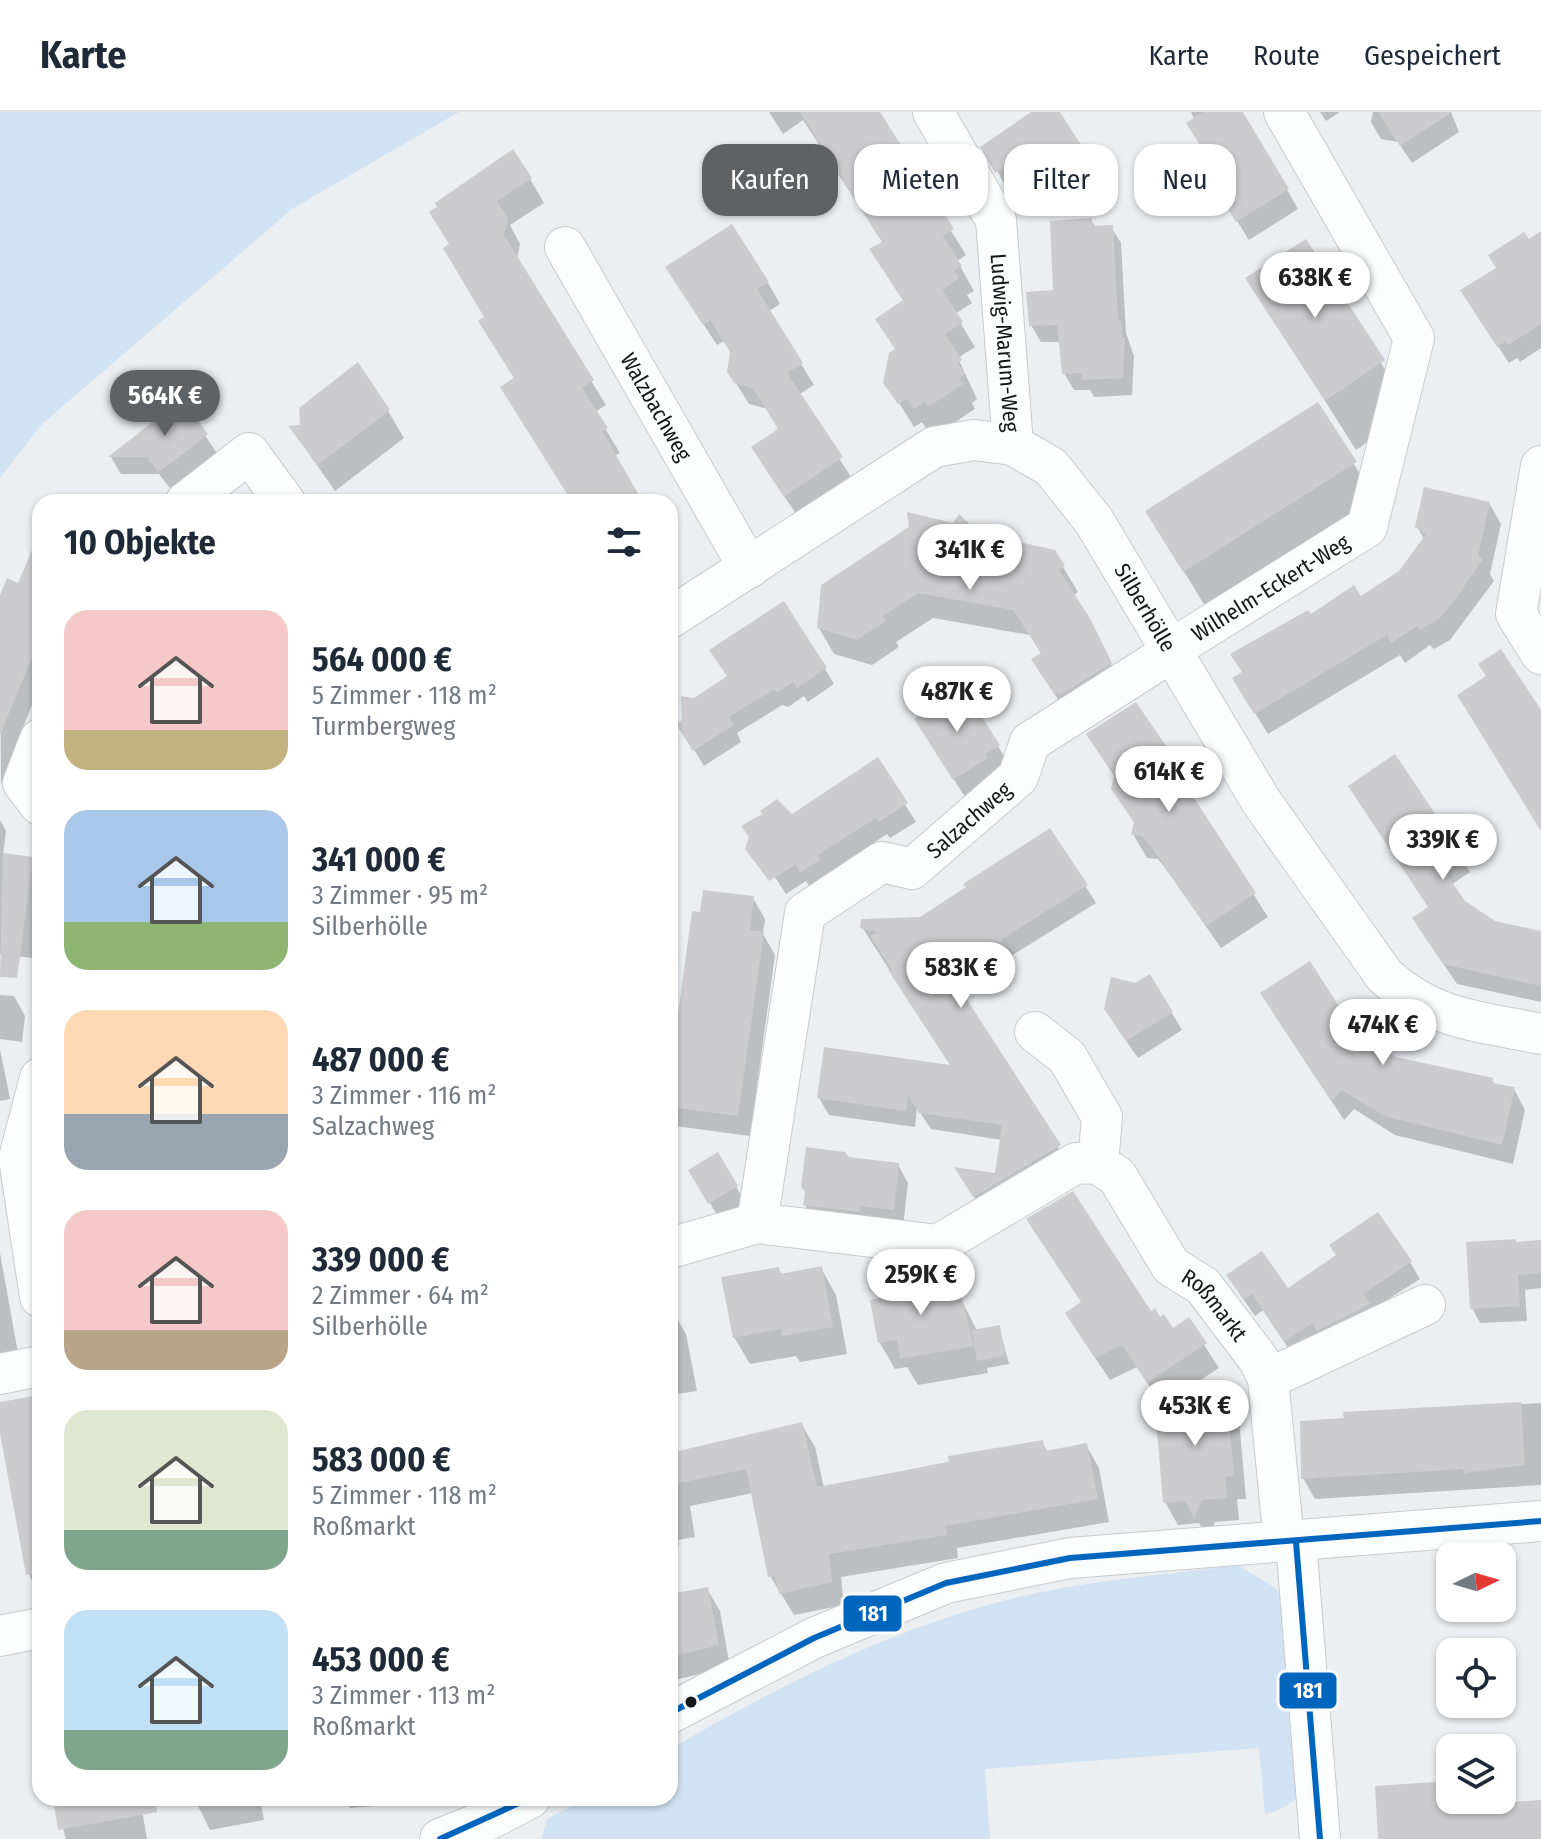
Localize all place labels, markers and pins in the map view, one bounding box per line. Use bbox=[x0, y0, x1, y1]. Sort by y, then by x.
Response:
pin: 638K € bbox=[1250, 252, 1380, 320]
pin: 564K € bbox=[100, 370, 230, 438]
pin: 341K € bbox=[905, 524, 1035, 592]
pin: 487K € bbox=[892, 666, 1022, 734]
pin: 614K € bbox=[1104, 746, 1234, 814]
pin: 339K € bbox=[1378, 814, 1508, 882]
pin: 583K € bbox=[896, 942, 1026, 1010]
pin: 474K € bbox=[1318, 999, 1448, 1067]
pin: 259K € bbox=[856, 1249, 986, 1317]
pin: 453K € bbox=[1130, 1380, 1260, 1448]
unlabelled marker bbox=[683, 1694, 699, 1710]

